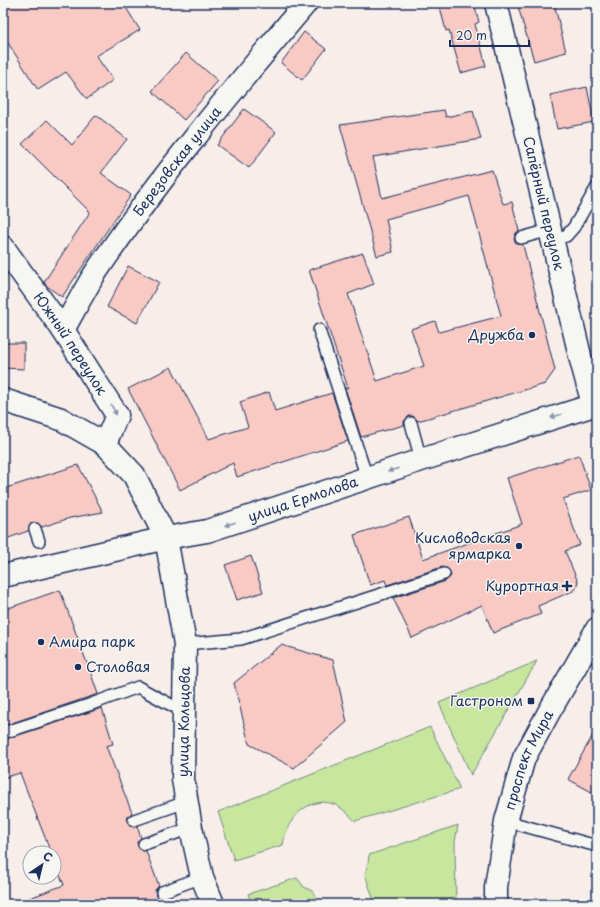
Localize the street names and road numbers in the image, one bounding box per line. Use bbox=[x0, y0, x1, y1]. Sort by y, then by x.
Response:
street label: Березовская улица bbox=[128, 102, 226, 220]
street label: Сапёрный переулок bbox=[518, 134, 570, 273]
street label: Южный переулок bbox=[29, 288, 113, 400]
street label: улица Ермолова bbox=[245, 471, 361, 527]
street label: улица Кольцова bbox=[172, 666, 195, 777]
street label: проспект Мира bbox=[499, 706, 558, 812]

